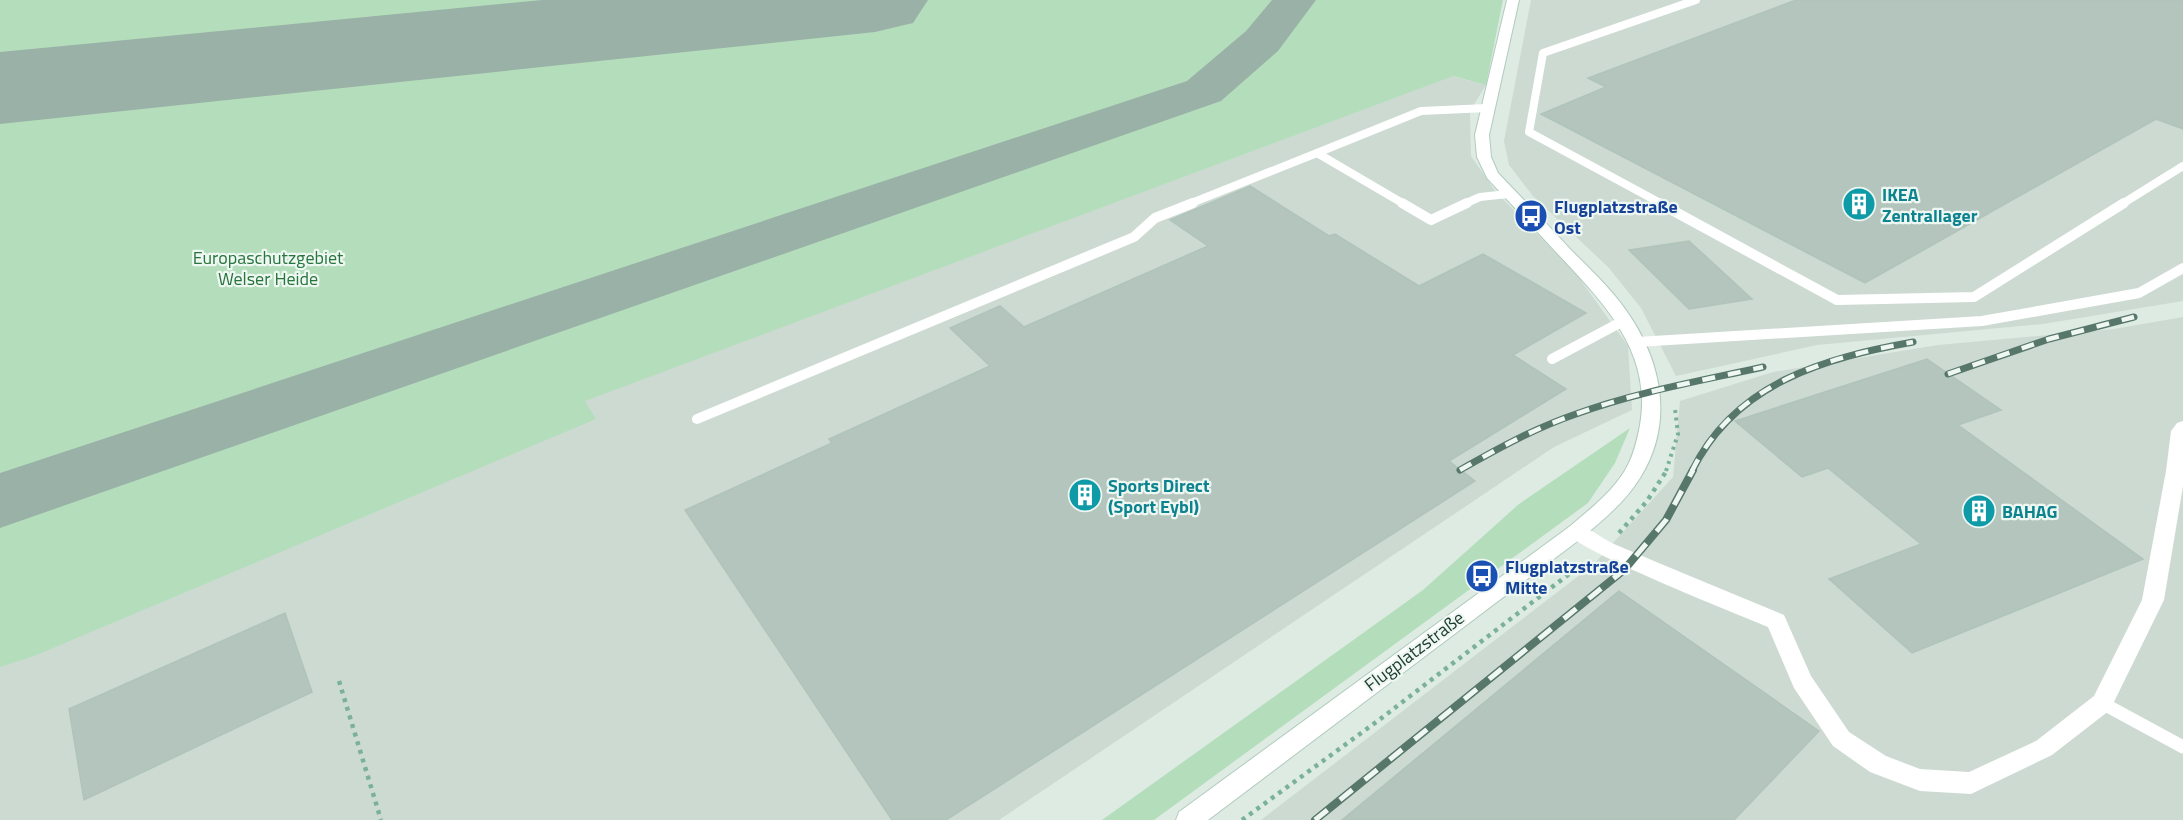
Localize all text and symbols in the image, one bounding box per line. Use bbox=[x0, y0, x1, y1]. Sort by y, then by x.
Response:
place label: IKEA Zentrallager bbox=[1882, 181, 1978, 229]
building icon: IKEA Zentrallager bbox=[1841, 186, 1877, 222]
place label: Flugplatzstraße Ost bbox=[1554, 193, 1678, 241]
bus stop icon: Flugplatzstraße Ost bbox=[1513, 198, 1549, 234]
park label: Europaschutzgebiet Welser Heide bbox=[193, 244, 344, 292]
place label: Sports Direct (Sport Eybl) bbox=[1108, 472, 1210, 520]
building icon: Sports Direct (Sport Eybl) bbox=[1067, 477, 1103, 513]
building icon: BAHAG bbox=[1961, 493, 1997, 529]
place label: BAHAG bbox=[2002, 498, 2058, 525]
place label: Flugplatzstraße Mitte bbox=[1505, 553, 1629, 601]
bus stop icon: Flugplatzstraße Mitte bbox=[1464, 558, 1500, 594]
street label: Flugplatzstraße bbox=[1358, 604, 1470, 698]

